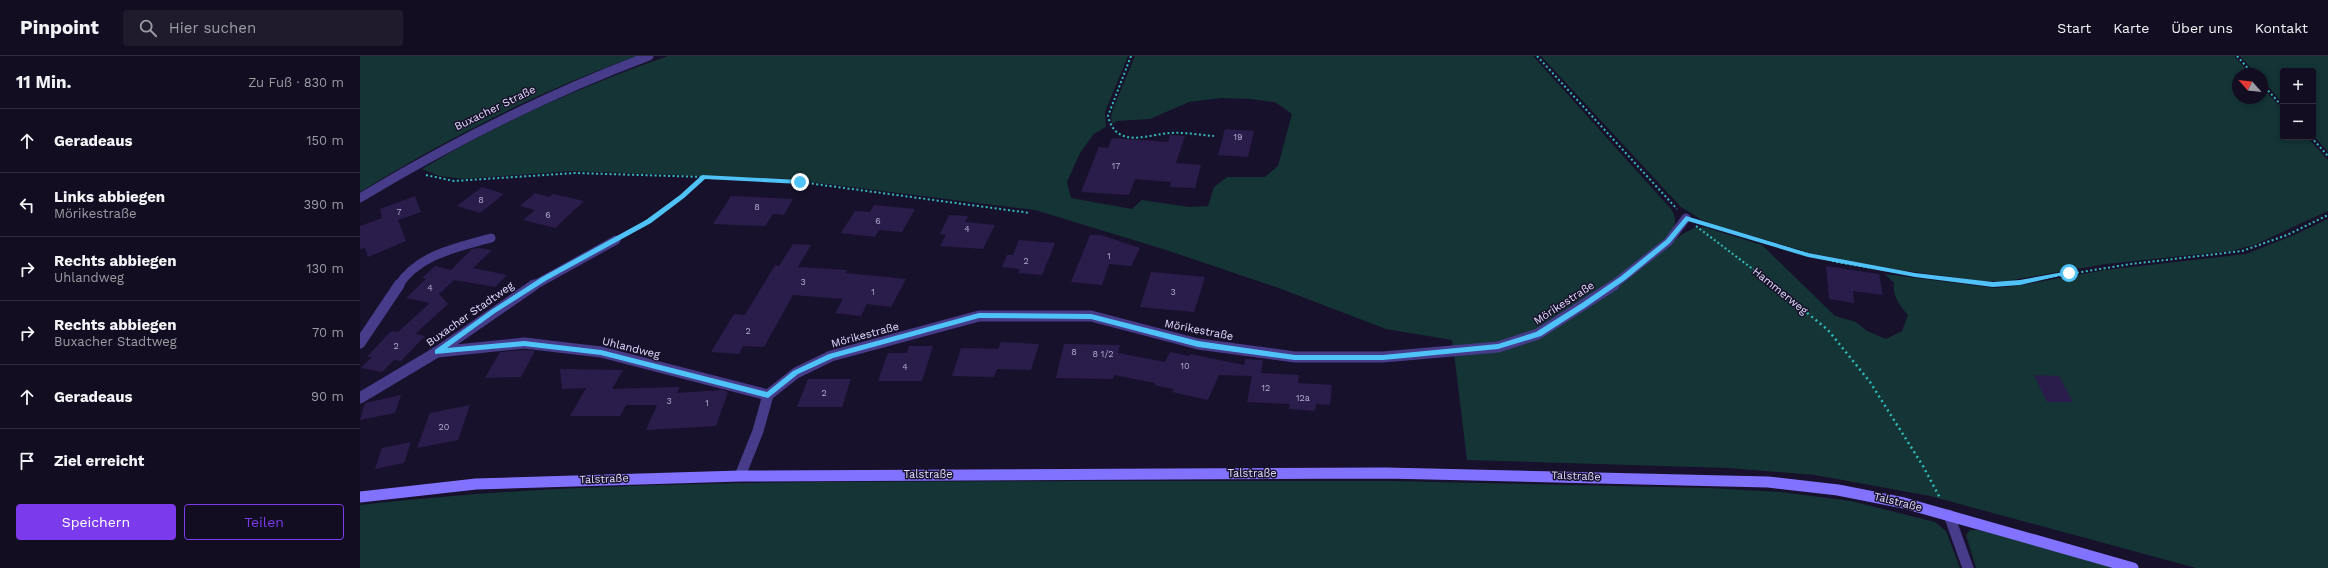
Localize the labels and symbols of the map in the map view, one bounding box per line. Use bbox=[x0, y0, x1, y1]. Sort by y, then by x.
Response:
north arrow bbox=[2232, 68, 2268, 104]
street label: Buxacher Straße bbox=[452, 83, 538, 133]
house number: 19 bbox=[1233, 132, 1243, 142]
house number: 17 bbox=[1112, 161, 1120, 171]
route end bbox=[791, 173, 809, 191]
house number: 8 bbox=[478, 195, 484, 205]
house number: 8 bbox=[754, 202, 760, 212]
house number: 7 bbox=[396, 207, 402, 217]
house number: 6 bbox=[545, 210, 551, 220]
house number: 6 bbox=[875, 216, 881, 226]
house number: 4 bbox=[964, 224, 970, 234]
house number: 1 bbox=[1107, 251, 1111, 261]
house number: 2 bbox=[1023, 256, 1029, 266]
route start bbox=[2060, 264, 2078, 282]
street label: Hammerweg bbox=[1750, 265, 1810, 317]
house number: 3 bbox=[800, 277, 806, 287]
street label: Buxacher Stadtweg bbox=[424, 279, 516, 349]
street label: Mörikestraße bbox=[1531, 279, 1597, 327]
house number: 4 bbox=[427, 283, 433, 293]
house number: 1 bbox=[871, 287, 875, 297]
house number: 3 bbox=[1170, 287, 1176, 297]
street label: Mörikestraße bbox=[1163, 317, 1235, 343]
street label: Mörikestraße bbox=[830, 320, 900, 350]
house number: 2 bbox=[745, 326, 751, 336]
street label: Uhlandweg bbox=[601, 335, 661, 361]
house number: 2 bbox=[393, 341, 399, 351]
house number: 8 bbox=[1071, 347, 1077, 357]
house number: 8 1/2 bbox=[1092, 349, 1114, 359]
house number: 10 bbox=[1180, 361, 1190, 371]
house number: 4 bbox=[902, 362, 908, 372]
house number: 12 bbox=[1262, 383, 1270, 393]
house number: 2 bbox=[821, 388, 827, 398]
house number: 12a bbox=[1296, 393, 1310, 403]
house number: 3 bbox=[666, 396, 672, 406]
house number: 1 bbox=[705, 398, 709, 408]
house number: 20 bbox=[439, 422, 450, 432]
street label: Talstraße bbox=[1227, 467, 1277, 480]
street label: Talstraße bbox=[903, 468, 953, 481]
street label: Talstraße bbox=[1551, 469, 1601, 483]
street label: Talstraße bbox=[579, 472, 629, 486]
street label: Talstraße bbox=[1873, 490, 1923, 514]

